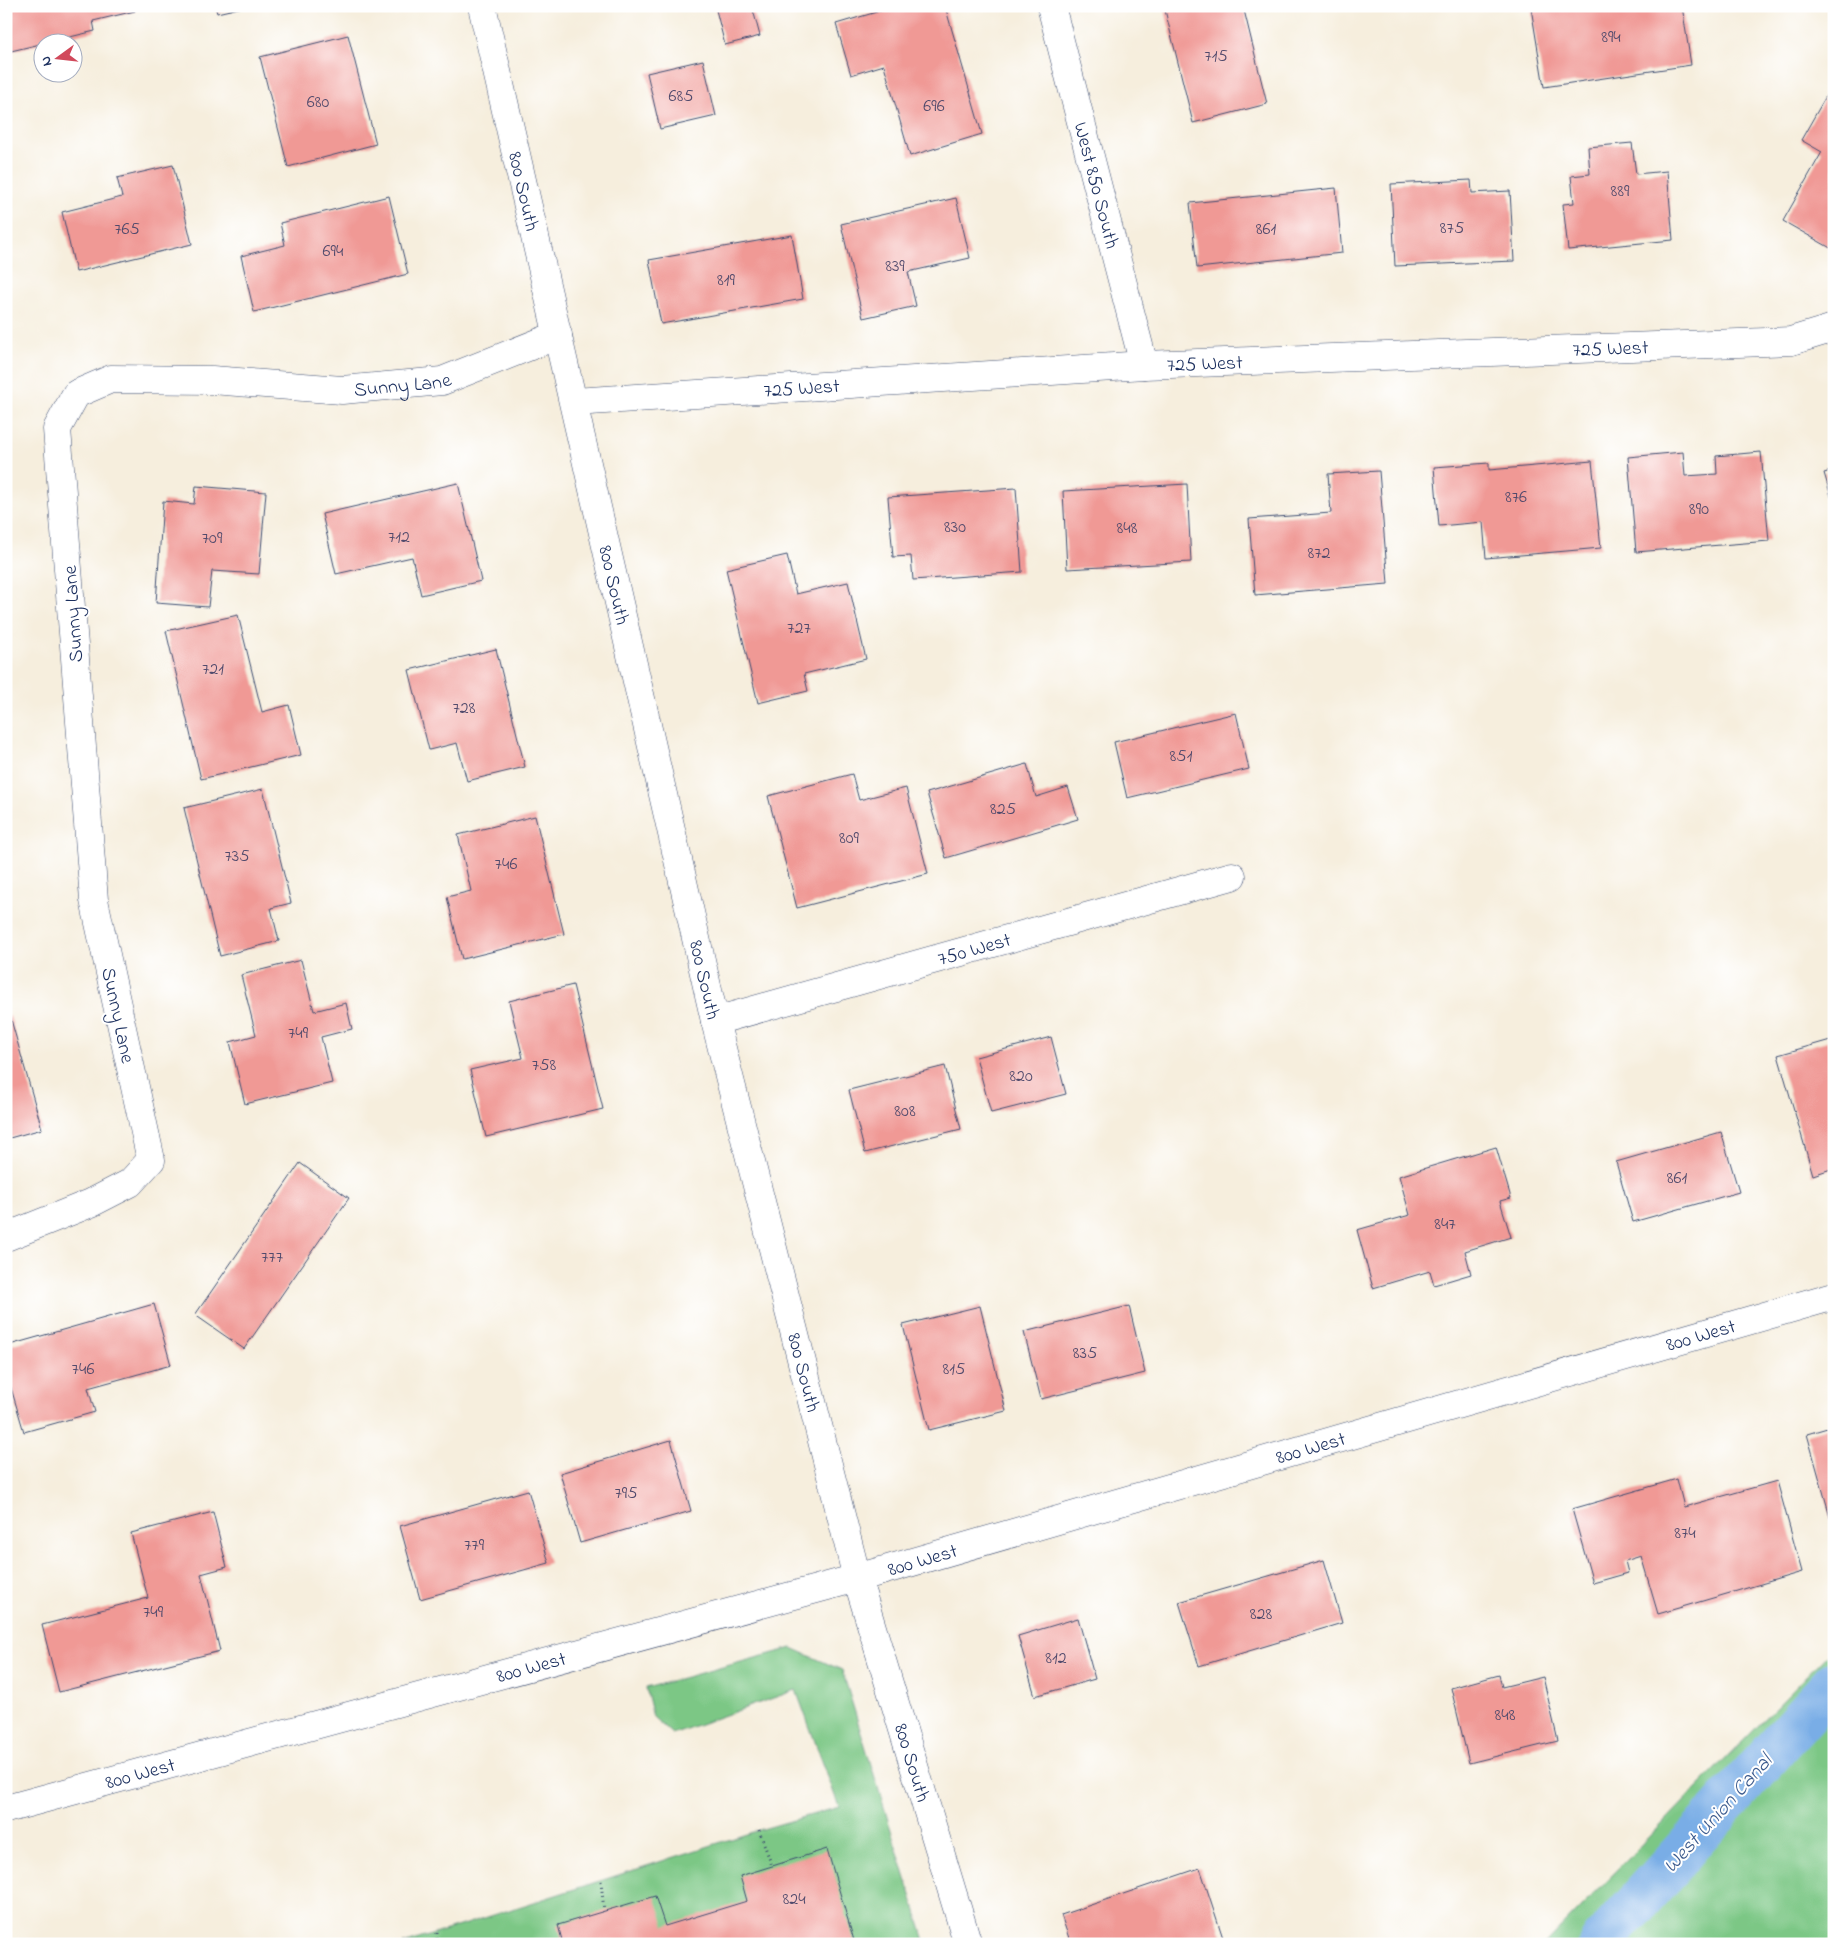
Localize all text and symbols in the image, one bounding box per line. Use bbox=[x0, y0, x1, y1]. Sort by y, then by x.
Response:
house number: 894 bbox=[1601, 25, 1621, 51]
north arrow bbox=[32, 32, 82, 82]
house number: 715 bbox=[1204, 44, 1228, 70]
text: N bbox=[36, 54, 58, 68]
house number: 685 bbox=[669, 84, 693, 110]
house number: 680 bbox=[307, 90, 329, 116]
house number: 696 bbox=[923, 94, 945, 120]
street label: West 850 South bbox=[1065, 119, 1125, 252]
street label: 800 South bbox=[499, 149, 545, 234]
house number: 889 bbox=[1611, 179, 1630, 205]
house number: 875 bbox=[1440, 216, 1464, 242]
house number: 765 bbox=[114, 217, 140, 243]
house number: 861 bbox=[1256, 217, 1276, 243]
house number: 694 bbox=[323, 239, 344, 265]
house number: 839 bbox=[885, 254, 905, 280]
house number: 819 bbox=[717, 268, 736, 294]
street label: 725 West bbox=[1572, 334, 1649, 366]
street label: 725 West bbox=[1166, 349, 1244, 381]
street label: Sunny Lane bbox=[353, 367, 456, 406]
street label: 725 West bbox=[763, 373, 841, 407]
house number: 876 bbox=[1505, 485, 1527, 511]
house number: 890 bbox=[1689, 497, 1709, 523]
house number: 830 bbox=[944, 515, 966, 541]
house number: 848 bbox=[1117, 516, 1138, 542]
house number: 712 bbox=[388, 525, 410, 551]
house number: 709 bbox=[202, 526, 223, 552]
house number: 872 bbox=[1307, 541, 1331, 567]
street label: 800 South bbox=[589, 543, 636, 628]
street label: Sunny Lane bbox=[57, 564, 92, 663]
house number: 727 bbox=[787, 616, 811, 642]
house number: 721 bbox=[202, 657, 224, 683]
house number: 728 bbox=[452, 696, 476, 722]
house number: 851 bbox=[1170, 744, 1193, 770]
house number: 825 bbox=[990, 797, 1016, 823]
house number: 809 bbox=[839, 826, 860, 852]
house number: 735 bbox=[224, 844, 250, 870]
house number: 746 bbox=[495, 852, 517, 878]
street label: 750 West bbox=[935, 927, 1015, 975]
street label: 800 South bbox=[680, 938, 726, 1023]
street label: Sunny Lane bbox=[92, 965, 141, 1066]
house number: 749 bbox=[288, 1021, 309, 1047]
house number: 758 bbox=[532, 1053, 556, 1079]
house number: 820 bbox=[1009, 1064, 1033, 1090]
house number: 808 bbox=[894, 1099, 916, 1125]
house number: 861 bbox=[1667, 1166, 1687, 1192]
house number: 847 bbox=[1434, 1212, 1456, 1238]
house number: 777 bbox=[261, 1245, 284, 1271]
street label: 800 West bbox=[1663, 1313, 1740, 1361]
street label: 800 South bbox=[778, 1330, 826, 1416]
house number: 835 bbox=[1073, 1341, 1097, 1367]
house number: 746 bbox=[72, 1357, 94, 1383]
house number: 815 bbox=[943, 1357, 965, 1383]
street label: 800 West bbox=[1273, 1426, 1350, 1473]
house number: 795 bbox=[614, 1481, 638, 1507]
house number: 874 bbox=[1674, 1521, 1696, 1547]
house number: 779 bbox=[464, 1533, 485, 1559]
street label: 800 West bbox=[885, 1538, 961, 1585]
house number: 749 bbox=[143, 1600, 164, 1626]
house number: 828 bbox=[1250, 1602, 1272, 1628]
street label: 800 West bbox=[494, 1646, 570, 1692]
house number: 812 bbox=[1045, 1646, 1067, 1672]
house number: 848 bbox=[1495, 1703, 1516, 1729]
street label: 800 South bbox=[885, 1720, 936, 1806]
water label: West Union Canal bbox=[1657, 1746, 1782, 1880]
street label: 800 West bbox=[103, 1752, 179, 1798]
house number: 824 bbox=[782, 1887, 806, 1913]

